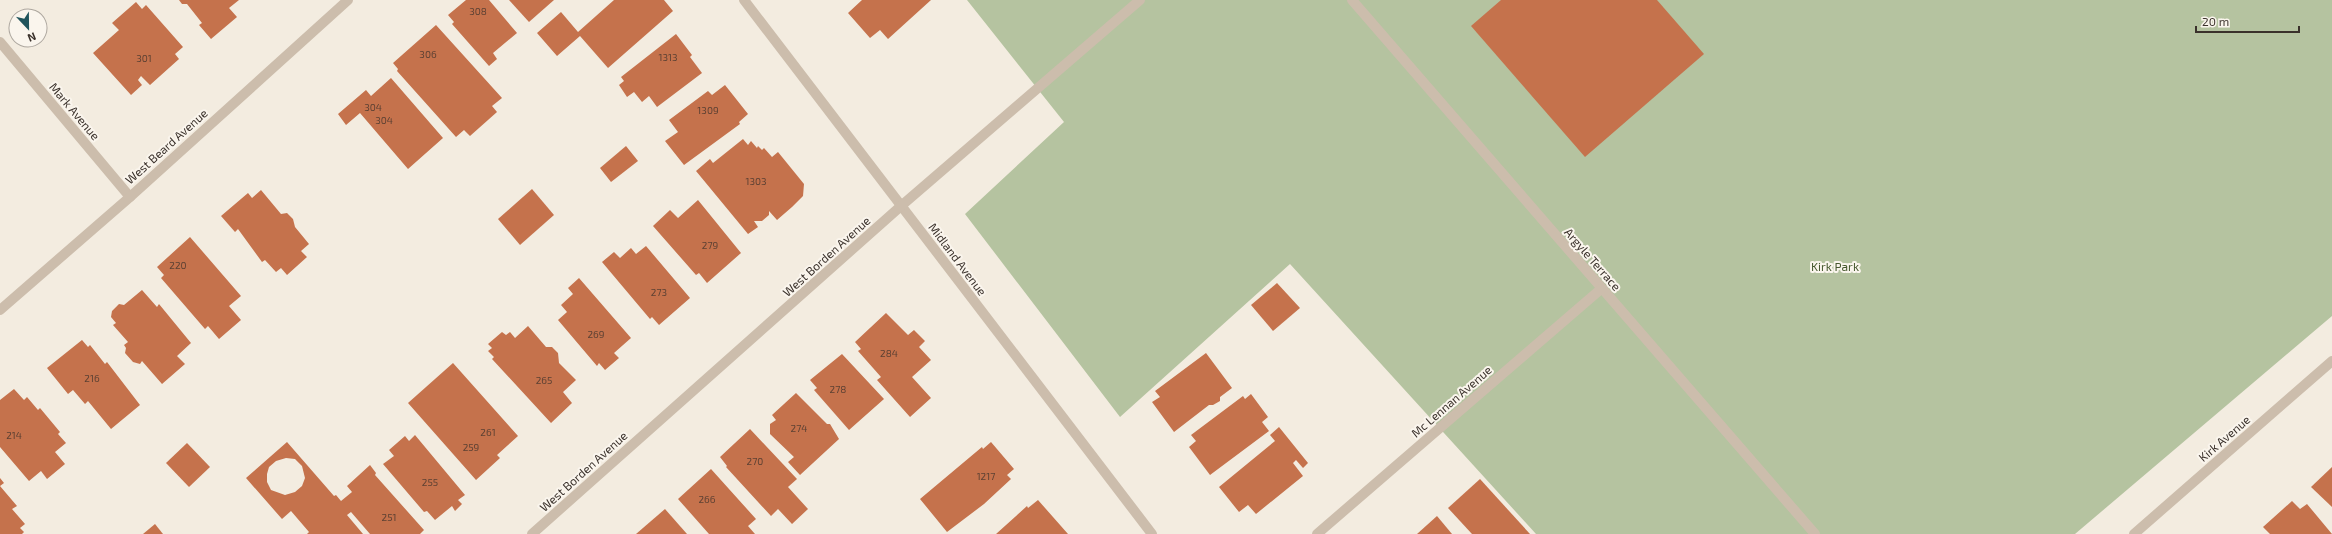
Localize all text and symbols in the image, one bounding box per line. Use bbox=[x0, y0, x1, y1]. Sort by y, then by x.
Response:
house number: 308 bbox=[469, 5, 487, 17]
north arrow bbox=[8, 8, 48, 48]
scale bar bbox=[2196, 8, 2299, 34]
text: 20 m bbox=[2202, 14, 2229, 28]
text: N bbox=[26, 30, 38, 45]
house number: 306 bbox=[419, 48, 437, 60]
house number: 1313 bbox=[658, 51, 678, 63]
house number: 301 bbox=[136, 52, 152, 64]
street label: Mark Avenue bbox=[47, 79, 103, 143]
house number: 304 bbox=[364, 101, 382, 113]
house number: 1309 bbox=[697, 104, 719, 116]
street label: West Beard Avenue bbox=[122, 105, 210, 187]
house number: 304 bbox=[375, 114, 393, 126]
house number: 1303 bbox=[745, 175, 767, 187]
street label: West Borden Avenue bbox=[779, 213, 873, 299]
street label: Midland Avenue bbox=[926, 220, 990, 298]
street label: Argyle Terrace bbox=[1562, 225, 1624, 293]
house number: 279 bbox=[702, 239, 719, 251]
house number: 220 bbox=[169, 259, 187, 271]
park label: Kirk Park bbox=[1811, 259, 1859, 273]
house number: 273 bbox=[651, 286, 667, 298]
house number: 269 bbox=[587, 328, 605, 340]
house number: 284 bbox=[880, 347, 898, 359]
street label: Mc Lennan Avenue bbox=[1408, 362, 1494, 440]
house number: 216 bbox=[84, 372, 100, 384]
house number: 265 bbox=[536, 374, 552, 386]
house number: 278 bbox=[830, 383, 846, 395]
street label: Kirk Avenue bbox=[2195, 412, 2253, 464]
house number: 274 bbox=[791, 422, 807, 434]
house number: 261 bbox=[480, 426, 496, 438]
street label: West Borden Avenue bbox=[536, 428, 630, 514]
house number: 214 bbox=[6, 429, 22, 441]
house number: 259 bbox=[463, 441, 480, 453]
house number: 270 bbox=[747, 455, 763, 467]
house number: 1217 bbox=[977, 470, 995, 482]
house number: 255 bbox=[422, 476, 438, 488]
house number: 266 bbox=[698, 493, 716, 505]
house number: 251 bbox=[382, 511, 396, 523]

